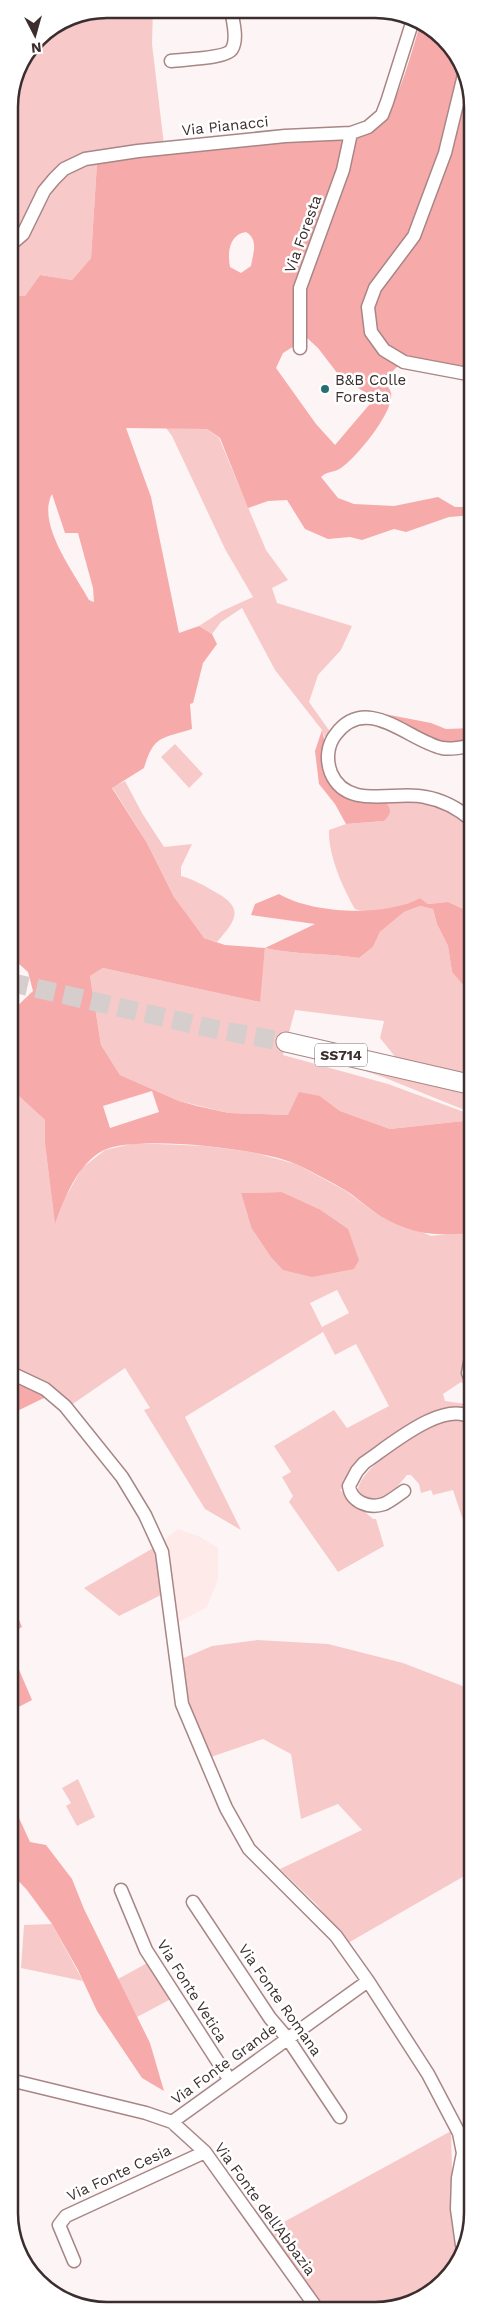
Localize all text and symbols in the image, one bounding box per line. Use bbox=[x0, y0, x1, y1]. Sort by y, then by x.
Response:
north arrow bbox=[10, 10, 60, 60]
text: N bbox=[30, 39, 42, 56]
street label: Via Pianacci bbox=[181, 112, 269, 140]
street label: Via Foresta bbox=[281, 192, 326, 275]
place label: B&B Colle Foresta bbox=[335, 371, 406, 406]
marker: B&B Colle Foresta bbox=[319, 383, 331, 395]
road number: SS714 bbox=[315, 1044, 367, 1066]
street label: Via Fonte Vetica bbox=[153, 1936, 231, 2046]
street label: Via Fonte Romana bbox=[235, 1940, 326, 2060]
street label: Via Fonte Grande bbox=[168, 2020, 280, 2108]
street label: Via Fonte dell'Abbazia bbox=[211, 2139, 320, 2279]
street label: Via Fonte Cesia bbox=[64, 2141, 174, 2205]

